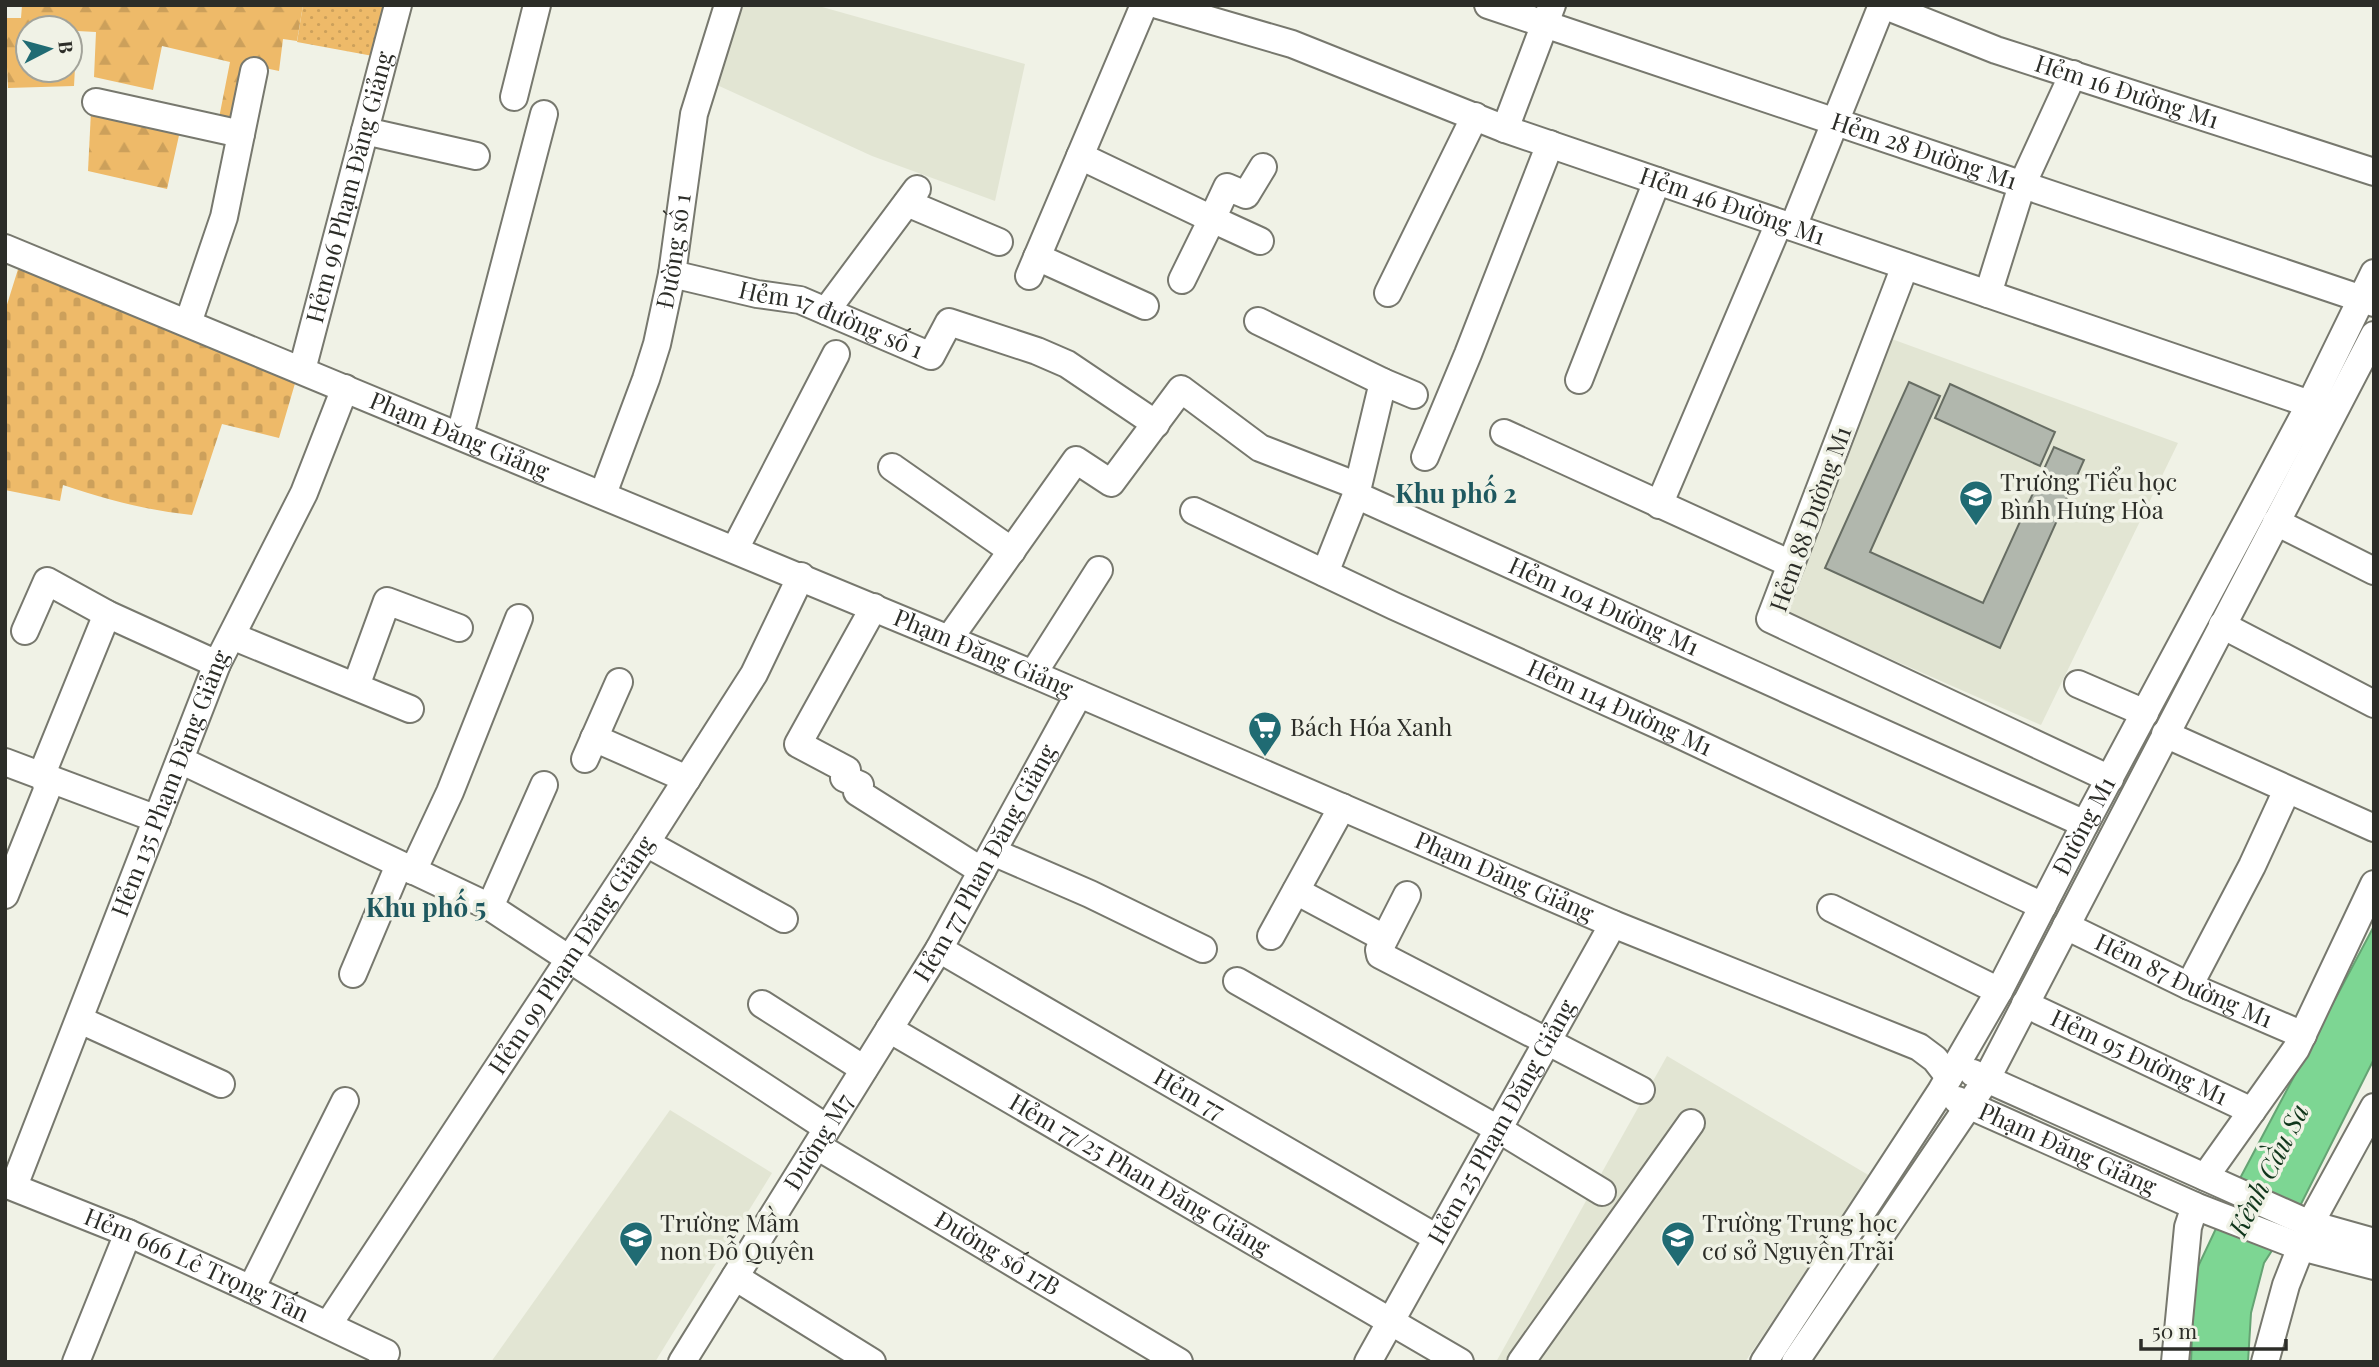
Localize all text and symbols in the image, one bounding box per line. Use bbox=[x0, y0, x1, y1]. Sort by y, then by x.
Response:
north arrow bbox=[14, 14, 84, 84]
text: B bbox=[53, 39, 81, 55]
street label: Hẻm 16 Đường M1 bbox=[2031, 46, 2223, 135]
street label: Hẻm 96 Phạm Đăng Giảng bbox=[297, 47, 399, 326]
street label: Hẻm 28 Đường M1 bbox=[1828, 104, 2022, 196]
street label: Hẻm 46 Đường M1 bbox=[1636, 158, 1830, 251]
street label: Đường số 1 bbox=[647, 191, 697, 311]
street label: Hẻm 17 đường số 1 bbox=[736, 272, 929, 365]
street label: Phạm Đăng Giảng bbox=[366, 383, 555, 486]
street label: Hẻm 88 Đường M1 bbox=[1761, 421, 1858, 615]
place label: Trường Tiểu học Bình Hưng Hòa bbox=[2000, 465, 2177, 525]
district label: Khu phố 2 bbox=[1395, 474, 1517, 510]
school or university icon: Trường Tiểu học Bình Hưng Hòa bbox=[1957, 478, 1995, 527]
street label: Hẻm 104 Đường M1 bbox=[1504, 548, 1705, 662]
street label: Phạm Đăng Giảng bbox=[889, 600, 1079, 704]
street label: Hẻm 135 Phạm Đăng Giảng bbox=[102, 643, 236, 921]
street label: Hẻm 114 Đường M1 bbox=[1523, 650, 1718, 762]
supermarket icon: Bách Hóa Xanh bbox=[1246, 709, 1284, 758]
place label: Bách Hóa Xanh bbox=[1290, 710, 1452, 742]
street label: Hẻm 77 Phan Đăng Giảng bbox=[905, 737, 1063, 987]
street label: Đường M1 bbox=[2044, 770, 2122, 880]
street label: Phạm Đăng Giảng bbox=[1411, 823, 1600, 928]
street label: Hẻm 99 Phạm Đăng Giảng bbox=[480, 828, 661, 1080]
district label: Khu phố 5 bbox=[366, 888, 486, 924]
street label: Hẻm 87 Đường M1 bbox=[2090, 925, 2278, 1034]
street label: Hẻm 25 Phạm Đăng Giảng bbox=[1419, 992, 1582, 1249]
street label: Hẻm 95 Đường M1 bbox=[2046, 1000, 2234, 1111]
street label: Hẻm 77 bbox=[1149, 1059, 1231, 1126]
street label: Hẻm 77/25 Phan Đăng Giảng bbox=[1004, 1085, 1277, 1262]
street label: Đường M7 bbox=[775, 1087, 859, 1195]
street label: Phạm Đăng Giảng bbox=[1974, 1094, 2163, 1201]
water label: Kênh Cầu Sa bbox=[2218, 1097, 2316, 1242]
street label: Hẻm 666 Lê Trọng Tấn bbox=[80, 1199, 315, 1328]
street label: Đường số 17B bbox=[930, 1202, 1067, 1302]
place label: Trường Mầm non Đỗ Quyên bbox=[660, 1205, 814, 1266]
place label: Trường Trung học cơ sở Nguyễn Trãi bbox=[1702, 1206, 1897, 1266]
school or university icon: Trường Mầm non Đỗ Quyên bbox=[617, 1219, 655, 1268]
school or university icon: Trường Trung học cơ sở Nguyễn Trãi bbox=[1659, 1219, 1697, 1268]
scale bar bbox=[2141, 1308, 2286, 1352]
text: 50 m bbox=[2152, 1316, 2198, 1344]

